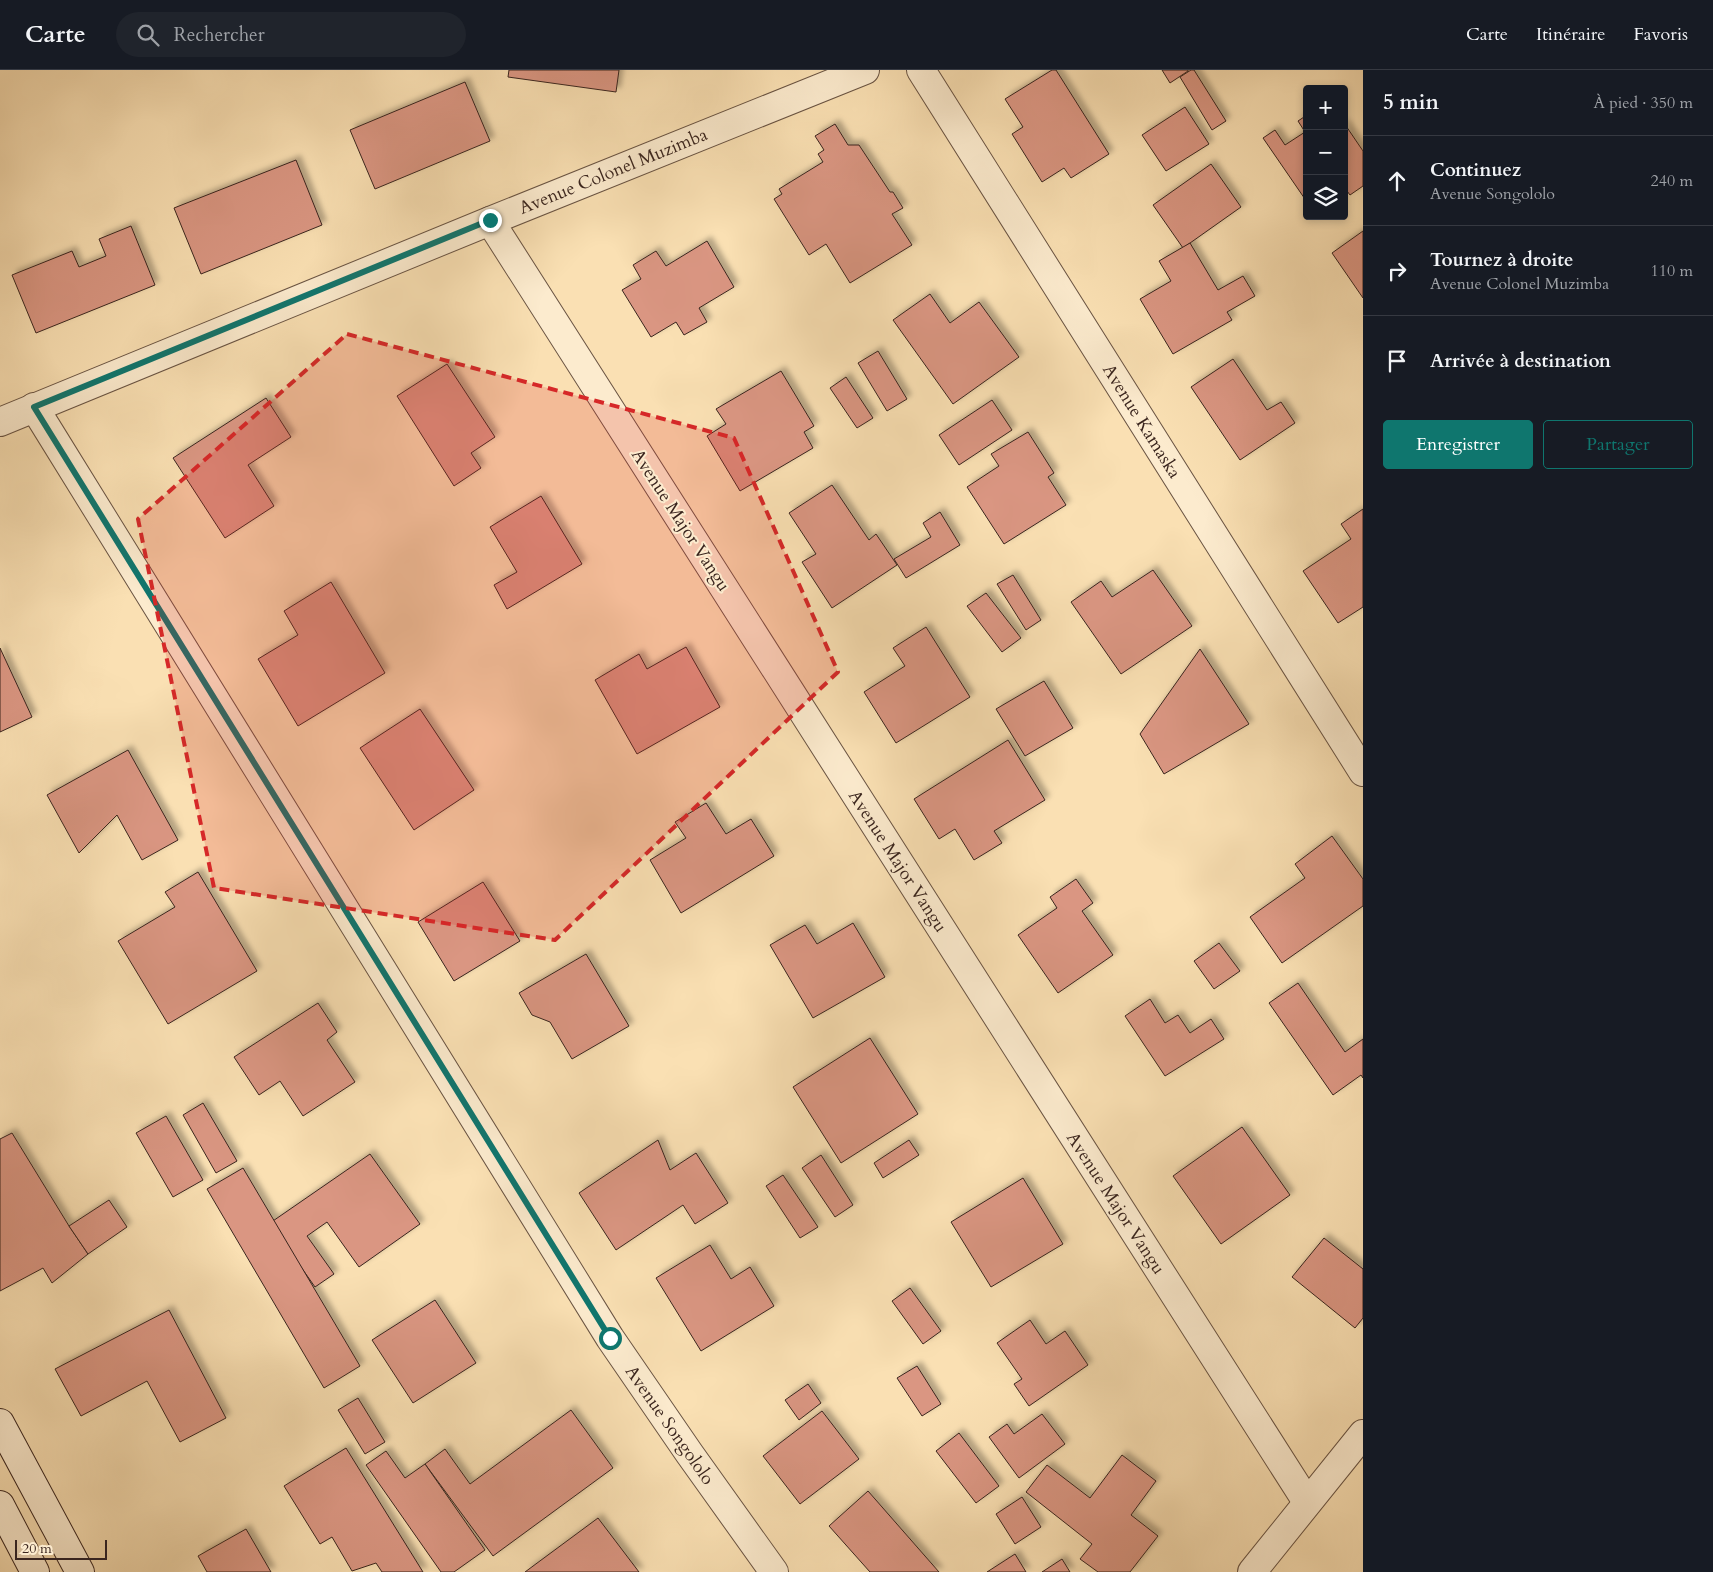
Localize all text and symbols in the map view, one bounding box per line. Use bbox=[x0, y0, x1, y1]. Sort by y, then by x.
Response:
search box bbox=[116, 12, 466, 57]
text: Carte bbox=[25, 18, 86, 51]
icon: search bbox=[134, 21, 162, 49]
text: Rechercher bbox=[174, 22, 265, 48]
text: Carte bbox=[1466, 22, 1508, 47]
text: Itinéraire bbox=[1536, 22, 1605, 47]
text: Favoris bbox=[1633, 22, 1688, 47]
map controls bbox=[1303, 85, 1348, 220]
button: + bbox=[1303, 85, 1348, 130]
text: 5 min bbox=[1383, 88, 1439, 117]
text: À pied · 350 m bbox=[1593, 92, 1693, 114]
street label: Avenue Colonel Muzimba bbox=[515, 122, 711, 221]
button: − bbox=[1303, 130, 1348, 175]
text: Continuez bbox=[1430, 157, 1521, 183]
icon: ahead bbox=[1383, 167, 1411, 195]
text: 240 m bbox=[1651, 170, 1693, 192]
button: layers bbox=[1303, 175, 1348, 220]
text: Avenue Songololo bbox=[1430, 183, 1555, 205]
route end bbox=[479, 209, 502, 232]
text: Tournez à droite bbox=[1430, 247, 1573, 273]
icon: right bbox=[1383, 257, 1411, 285]
text: 110 m bbox=[1651, 260, 1693, 282]
text: Avenue Colonel Muzimba bbox=[1430, 273, 1609, 295]
icon: arrive bbox=[1383, 347, 1411, 375]
text: Arrivée à destination bbox=[1430, 348, 1611, 374]
street label: Avenue Kamaska bbox=[1096, 359, 1187, 484]
button: Enregistrer bbox=[1383, 420, 1533, 469]
button: Partager bbox=[1543, 420, 1693, 469]
street label: Avenue Major Vangu bbox=[625, 444, 736, 597]
street label: Avenue Major Vangu bbox=[842, 785, 953, 938]
street label: Avenue Major Vangu bbox=[1060, 1127, 1171, 1280]
route start bbox=[599, 1327, 622, 1350]
street label: Avenue Songololo bbox=[619, 1361, 720, 1490]
scale bar bbox=[15, 1537, 108, 1560]
text: 20 m bbox=[22, 1539, 52, 1558]

